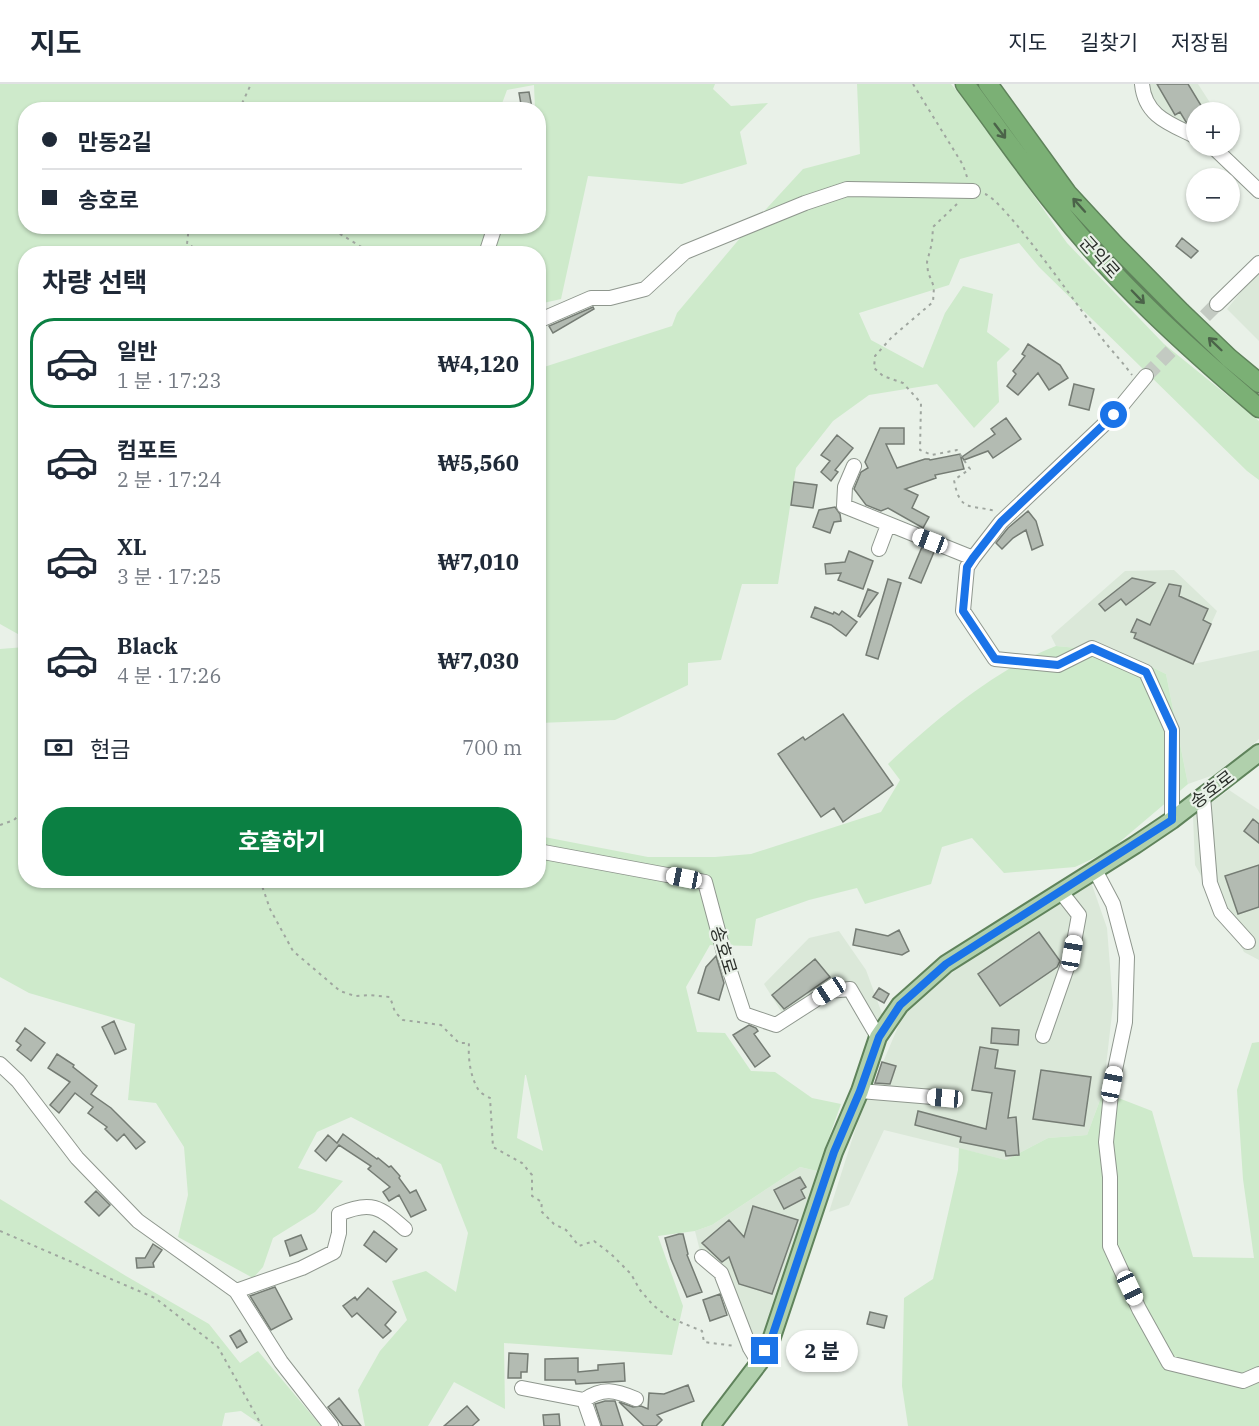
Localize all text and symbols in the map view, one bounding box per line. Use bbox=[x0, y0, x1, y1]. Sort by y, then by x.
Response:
text: 지도 bbox=[30, 24, 82, 61]
text: 지도 bbox=[1008, 28, 1047, 56]
text: 길찾기 bbox=[1080, 28, 1138, 56]
text: 저장됨 bbox=[1171, 28, 1229, 56]
map controls bbox=[1186, 102, 1240, 222]
button: + bbox=[1186, 102, 1240, 156]
one-way arrow bbox=[994, 122, 1006, 138]
text: 만동2길 bbox=[78, 127, 152, 156]
button: − bbox=[1186, 168, 1240, 222]
text: 송호로 bbox=[78, 185, 139, 214]
one-way arrow bbox=[1071, 198, 1086, 213]
street label: 군익로 bbox=[1075, 231, 1125, 283]
text: 차량 선택 bbox=[42, 264, 148, 299]
one-way arrow bbox=[1130, 289, 1145, 304]
icon: car bbox=[45, 336, 99, 390]
text: 일반 bbox=[117, 336, 157, 365]
one-way arrow bbox=[1208, 337, 1223, 352]
text: ₩4,120 bbox=[437, 349, 519, 378]
text: 1 분 · 17:23 bbox=[117, 367, 222, 394]
route start bbox=[1100, 401, 1127, 428]
icon: car bbox=[45, 435, 99, 489]
text: 컴포트 bbox=[117, 435, 178, 464]
text: ₩5,560 bbox=[437, 448, 519, 477]
text: 2 분 · 17:24 bbox=[117, 466, 222, 493]
car bbox=[910, 526, 950, 556]
text: XL bbox=[117, 532, 147, 561]
icon: car bbox=[45, 534, 99, 588]
text: ₩7,010 bbox=[437, 547, 519, 576]
text: 3 분 · 17:25 bbox=[117, 563, 222, 590]
text: Black bbox=[117, 631, 178, 660]
icon: car bbox=[45, 633, 99, 687]
text: ₩7,030 bbox=[437, 646, 519, 675]
text: 4 분 · 17:26 bbox=[117, 662, 222, 689]
icon: cash bbox=[42, 731, 75, 764]
text: 현금 bbox=[90, 734, 130, 763]
text: 700 m bbox=[462, 734, 522, 761]
street label: 송호로 bbox=[1185, 765, 1239, 813]
button: 호출하기 bbox=[42, 807, 522, 876]
car bbox=[665, 866, 703, 890]
street label: 송호로 bbox=[706, 923, 742, 977]
car bbox=[1060, 934, 1084, 972]
car bbox=[809, 974, 849, 1008]
car bbox=[1100, 1065, 1124, 1103]
car bbox=[926, 1087, 964, 1109]
car bbox=[1114, 1268, 1146, 1308]
callout: 2 분 bbox=[786, 1330, 858, 1372]
route end bbox=[751, 1337, 778, 1364]
text: 2 분 bbox=[804, 1337, 840, 1364]

